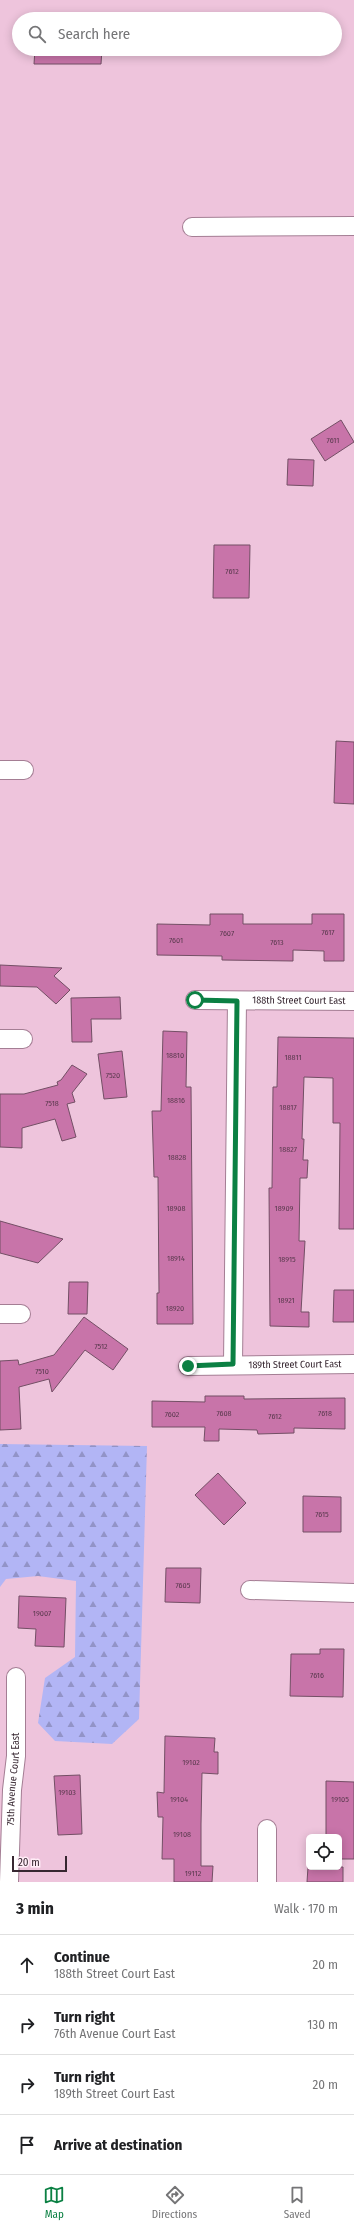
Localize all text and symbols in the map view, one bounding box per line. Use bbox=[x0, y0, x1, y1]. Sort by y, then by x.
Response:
search box bbox=[12, 12, 342, 56]
icon: search bbox=[26, 23, 48, 45]
text: Search here bbox=[58, 25, 130, 43]
house number: 7611 bbox=[327, 436, 339, 445]
house number: 7612 bbox=[225, 567, 239, 576]
house number: 7617 bbox=[321, 928, 335, 937]
house number: 7607 bbox=[220, 929, 235, 938]
house number: 7601 bbox=[169, 936, 183, 945]
house number: 7613 bbox=[270, 938, 284, 947]
route start bbox=[186, 991, 204, 1009]
street label: 188th Street Court East bbox=[252, 994, 346, 1007]
house number: 18810 bbox=[166, 1051, 184, 1060]
house number: 18811 bbox=[284, 1053, 302, 1062]
house number: 7520 bbox=[106, 1071, 120, 1080]
house number: 18816 bbox=[167, 1096, 185, 1105]
house number: 7518 bbox=[45, 1099, 59, 1108]
house number: 18817 bbox=[279, 1103, 297, 1112]
house number: 18827 bbox=[279, 1145, 298, 1154]
house number: 18828 bbox=[168, 1153, 186, 1162]
house number: 18908 bbox=[166, 1204, 186, 1213]
house number: 18909 bbox=[275, 1204, 294, 1213]
house number: 18914 bbox=[167, 1254, 185, 1263]
house number: 18915 bbox=[278, 1255, 296, 1264]
house number: 18921 bbox=[277, 1296, 295, 1305]
house number: 18920 bbox=[166, 1304, 184, 1313]
house number: 7512 bbox=[94, 1342, 108, 1351]
route end bbox=[179, 1357, 197, 1375]
street label: 189th Street Court East bbox=[248, 1358, 342, 1371]
house number: 7510 bbox=[35, 1367, 49, 1376]
house number: 7608 bbox=[216, 1409, 232, 1418]
house number: 7618 bbox=[318, 1409, 332, 1418]
house number: 7602 bbox=[165, 1410, 180, 1419]
house number: 7612 bbox=[268, 1412, 282, 1421]
house number: 7615 bbox=[315, 1510, 329, 1519]
house number: 7605 bbox=[176, 1581, 191, 1590]
house number: 19007 bbox=[33, 1609, 52, 1618]
house number: 7616 bbox=[310, 1671, 324, 1680]
street label: 75th Avenue Court East bbox=[5, 1732, 22, 1826]
house number: 19102 bbox=[182, 1758, 200, 1767]
house number: 19103 bbox=[58, 1788, 76, 1797]
house number: 19104 bbox=[170, 1795, 188, 1804]
house number: 19105 bbox=[331, 1795, 349, 1804]
house number: 19108 bbox=[173, 1830, 191, 1839]
map controls bbox=[306, 1834, 342, 1870]
button: locate bbox=[306, 1834, 342, 1870]
scale bar bbox=[12, 1854, 67, 1873]
text: 20 m bbox=[18, 1856, 40, 1869]
house number: 19112 bbox=[185, 1869, 202, 1878]
text: 3 min bbox=[16, 1898, 54, 1919]
text: Walk · 170 m bbox=[274, 1901, 338, 1916]
text: Continue bbox=[54, 1948, 110, 1966]
icon: ahead bbox=[16, 1954, 38, 1976]
text: 20 m bbox=[312, 1957, 338, 1972]
text: 188th Street Court East bbox=[54, 1966, 175, 1981]
text: Turn right bbox=[54, 2008, 115, 2026]
icon: right bbox=[16, 2014, 38, 2036]
text: 130 m bbox=[307, 2017, 338, 2032]
text: 76th Avenue Court East bbox=[54, 2026, 176, 2041]
text: Turn right bbox=[54, 2068, 115, 2086]
icon: right bbox=[16, 2074, 38, 2096]
text: 20 m bbox=[312, 2077, 338, 2092]
text: 189th Street Court East bbox=[54, 2086, 175, 2101]
icon: arrive bbox=[16, 2134, 38, 2156]
text: Arrive at destination bbox=[54, 2136, 182, 2154]
tab: Map bbox=[43, 2184, 65, 2221]
tab: Directions bbox=[152, 2184, 197, 2221]
tab: Saved bbox=[284, 2184, 311, 2221]

